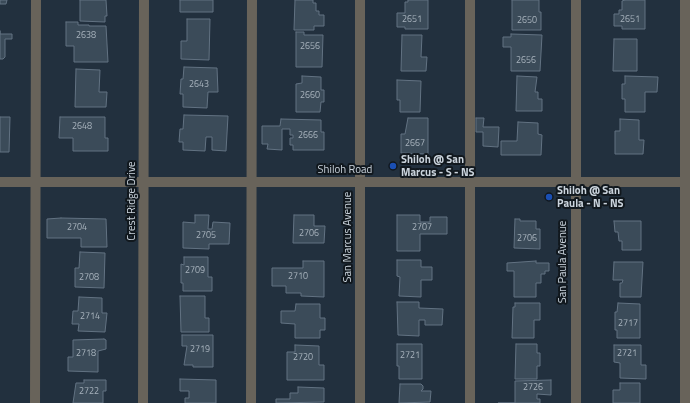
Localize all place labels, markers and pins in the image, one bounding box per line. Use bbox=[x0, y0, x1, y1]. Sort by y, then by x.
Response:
place label: Shiloh @ San Marcus - S - NS bbox=[401, 153, 475, 179]
marker: Shiloh @ San Marcus - S - NS bbox=[388, 161, 398, 171]
place label: Shiloh @ San Paula - N - NS bbox=[557, 184, 624, 210]
marker: Shiloh @ San Paula - N - NS bbox=[544, 192, 554, 202]

